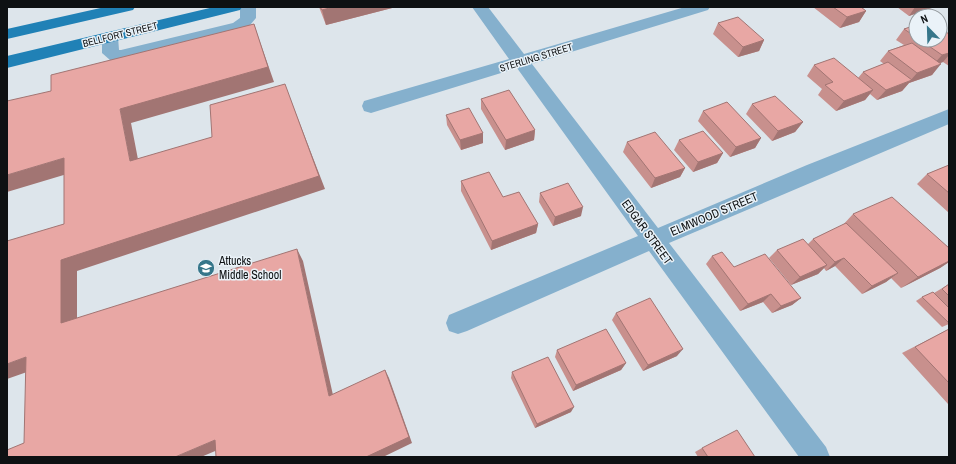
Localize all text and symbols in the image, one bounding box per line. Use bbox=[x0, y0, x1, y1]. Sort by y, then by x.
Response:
north arrow bbox=[908, 8, 948, 48]
text: N bbox=[918, 11, 930, 27]
street label: BELLFORT STREET bbox=[81, 19, 159, 50]
street label: STERLING STREET bbox=[498, 40, 574, 75]
street label: ELMWOOD STREET bbox=[668, 188, 760, 240]
street label: EDGAR STREET bbox=[618, 196, 676, 268]
place label: Attucks Middle School bbox=[218, 253, 281, 283]
school or university icon: Attucks Middle School bbox=[196, 258, 216, 278]

